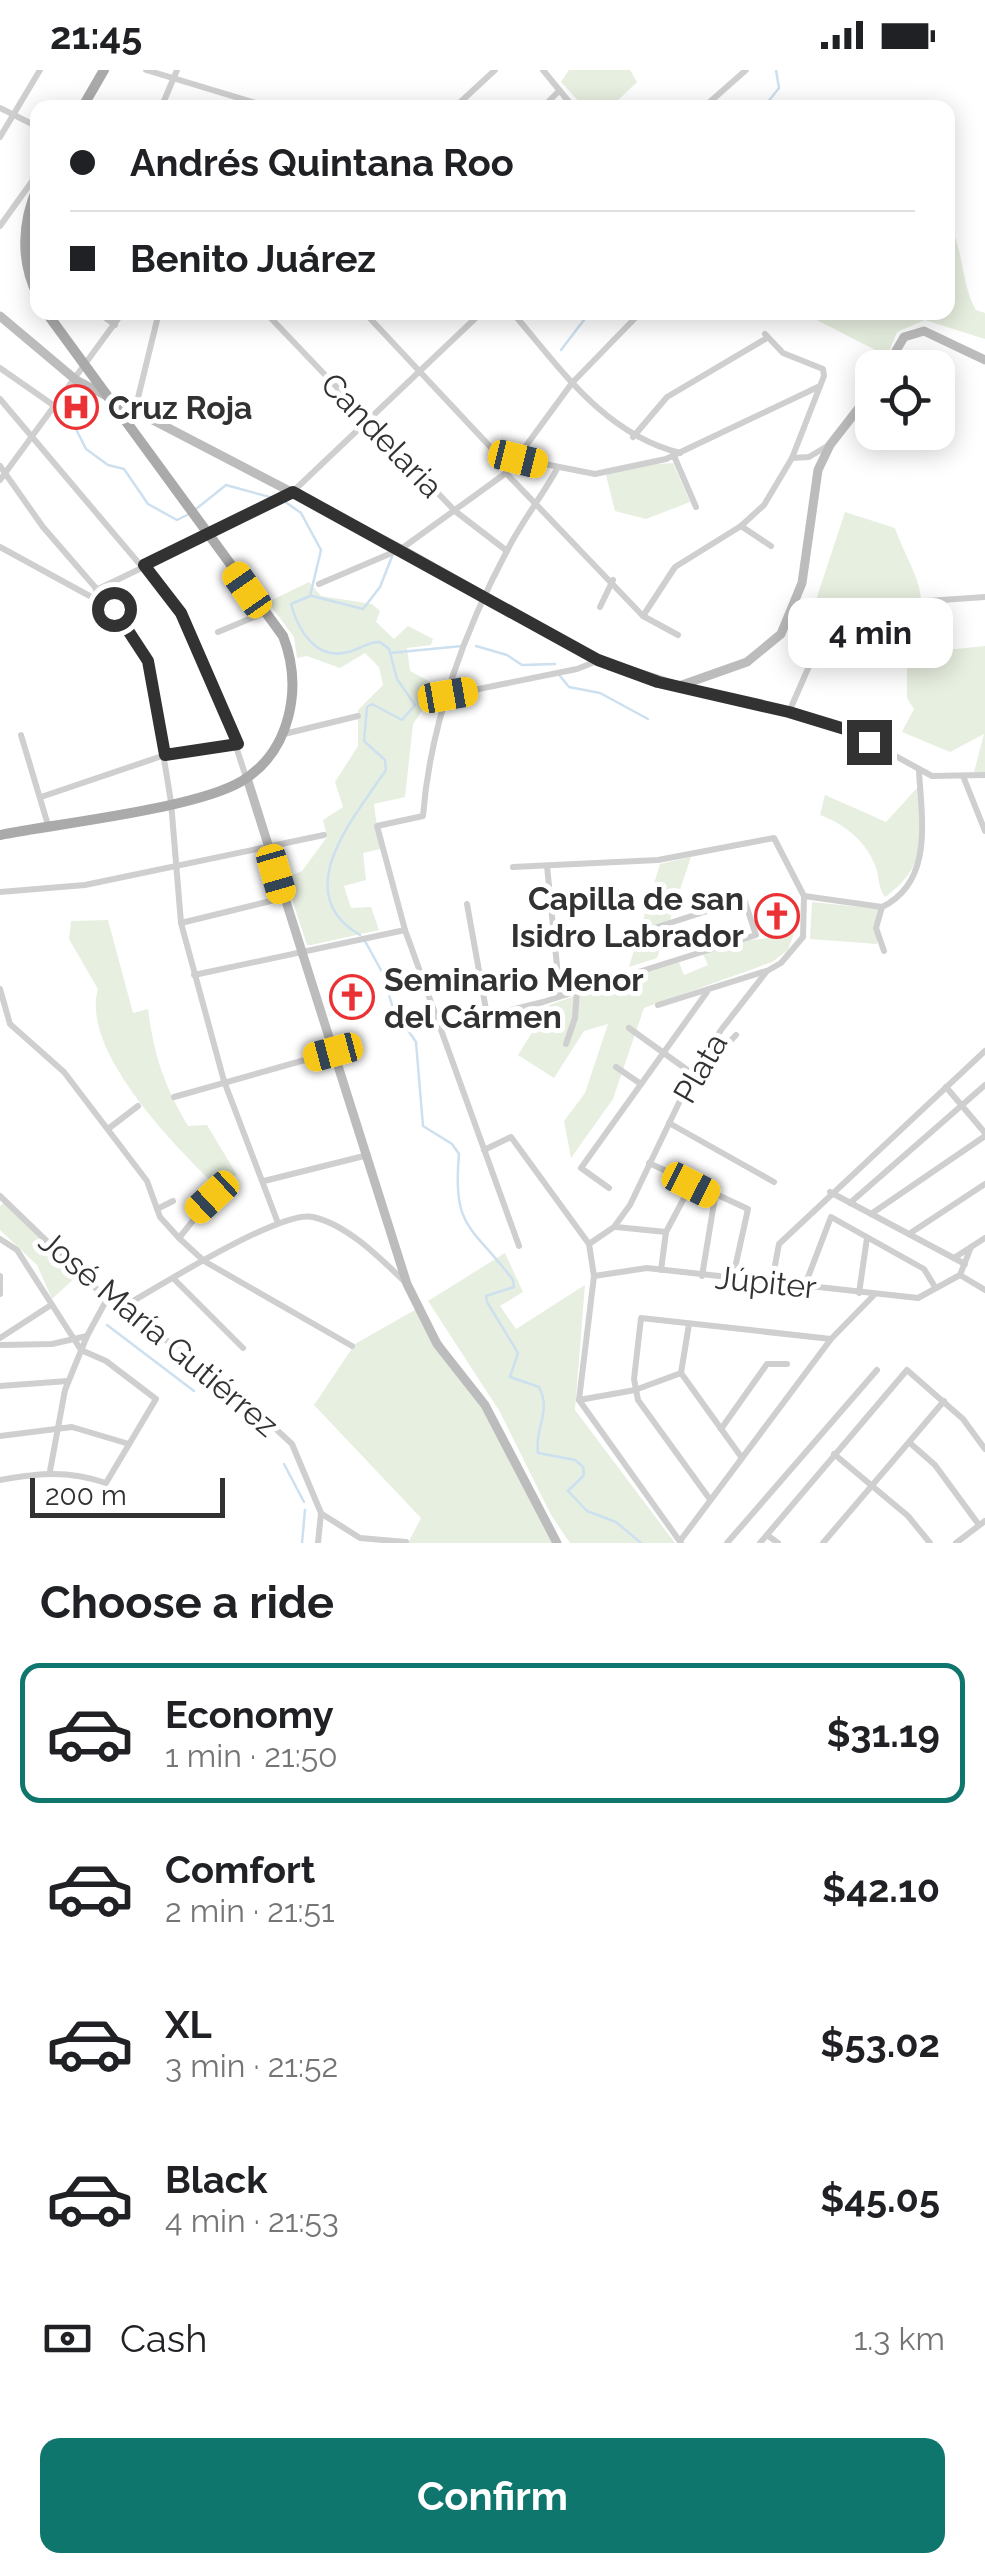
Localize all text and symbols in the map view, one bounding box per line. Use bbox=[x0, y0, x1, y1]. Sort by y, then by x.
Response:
text: 21:45 bbox=[50, 13, 142, 58]
text: Andrés Quintana Roo bbox=[130, 140, 514, 185]
text: Benito Juárez bbox=[130, 236, 376, 281]
map controls bbox=[855, 350, 955, 450]
button: locate bbox=[855, 350, 955, 450]
street label: Candelaria bbox=[314, 365, 450, 505]
hospital icon: Cruz Roja bbox=[53, 384, 99, 430]
place label: Cruz Roja bbox=[108, 389, 252, 426]
car bbox=[485, 437, 551, 481]
car bbox=[218, 557, 276, 623]
route start bbox=[92, 587, 137, 632]
callout: 4 min bbox=[786, 597, 952, 667]
text: 4 min bbox=[829, 614, 912, 651]
car bbox=[416, 675, 480, 715]
route end bbox=[847, 720, 892, 765]
car bbox=[253, 841, 299, 907]
place label: Capilla de san Isidro Labrador bbox=[511, 880, 744, 954]
church icon: Capilla de san Isidro Labrador bbox=[754, 893, 800, 939]
place label: Seminario Menor del Cármen bbox=[384, 961, 644, 1035]
church icon: Seminario Menor del Cármen bbox=[329, 974, 375, 1020]
street label: Plata bbox=[665, 1027, 735, 1109]
car bbox=[300, 1030, 366, 1074]
car bbox=[657, 1158, 725, 1212]
car bbox=[180, 1166, 244, 1228]
street label: José María Gutiérrez bbox=[32, 1222, 286, 1444]
street label: Júpiter bbox=[714, 1258, 818, 1306]
scale bar bbox=[30, 1473, 225, 1518]
text: 200 m bbox=[45, 1479, 127, 1512]
text: Choose a ride bbox=[40, 1576, 334, 1629]
icon: car bbox=[45, 1688, 135, 1778]
text: Economy bbox=[165, 1692, 334, 1737]
text: $31.19 bbox=[826, 1711, 940, 1756]
text: 1 min · 21:50 bbox=[165, 1737, 338, 1774]
icon: car bbox=[45, 1843, 135, 1933]
text: Comfort bbox=[165, 1847, 315, 1892]
text: $42.10 bbox=[822, 1866, 940, 1911]
text: 2 min · 21:51 bbox=[165, 1892, 335, 1929]
icon: car bbox=[45, 1998, 135, 2088]
text: XL bbox=[165, 2002, 212, 2047]
text: $53.02 bbox=[820, 2021, 940, 2066]
text: 3 min · 21:52 bbox=[165, 2047, 338, 2084]
icon: car bbox=[45, 2153, 135, 2243]
text: Black bbox=[165, 2157, 267, 2202]
text: $45.05 bbox=[820, 2176, 940, 2221]
text: 4 min · 21:53 bbox=[165, 2202, 339, 2239]
icon: cash bbox=[40, 2311, 95, 2366]
text: Cash bbox=[120, 2316, 207, 2361]
text: 1.3 km bbox=[854, 2320, 945, 2357]
button: Confirm bbox=[40, 2438, 945, 2553]

